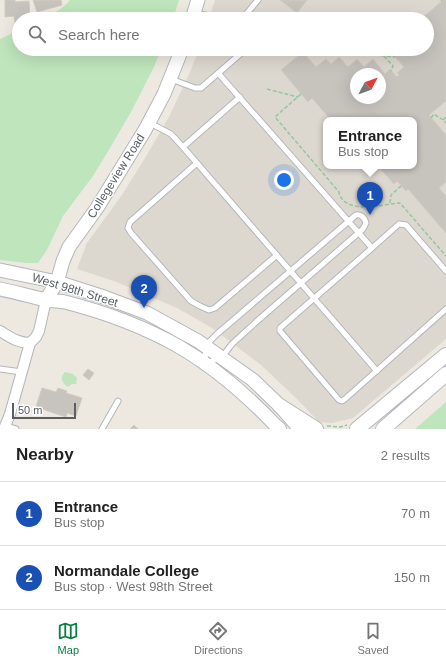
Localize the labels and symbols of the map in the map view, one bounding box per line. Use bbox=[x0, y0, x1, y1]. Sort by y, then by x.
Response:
north arrow bbox=[350, 68, 386, 104]
street label: Collegeview Road bbox=[84, 131, 148, 221]
your location bbox=[274, 170, 294, 190]
pin: 1 bbox=[357, 182, 383, 215]
street label: West 98th Street bbox=[30, 270, 120, 310]
pin: 2 bbox=[131, 275, 157, 308]
scale bar bbox=[12, 401, 76, 420]

